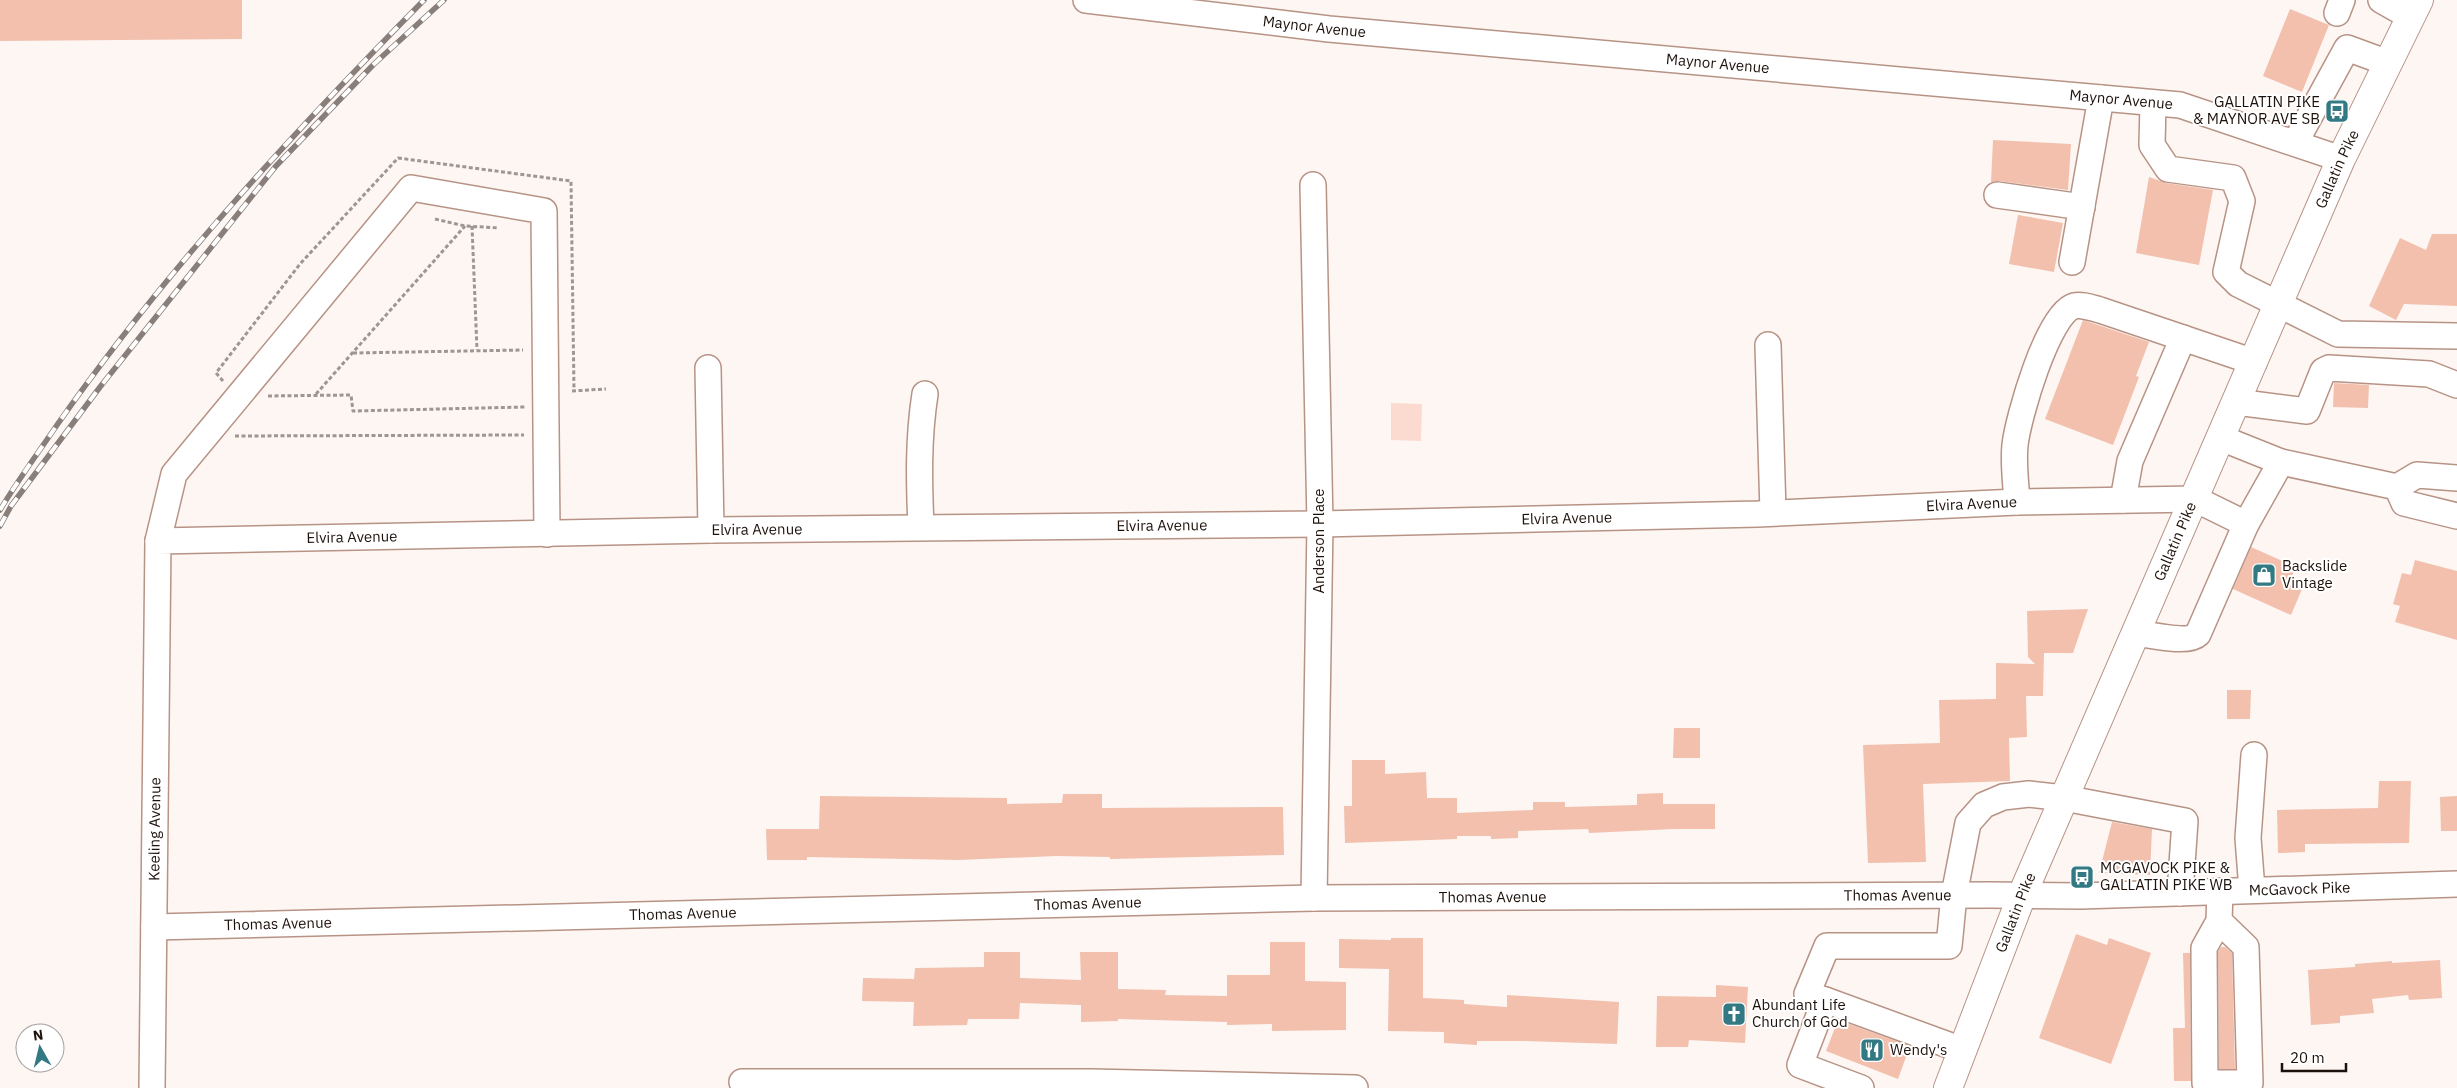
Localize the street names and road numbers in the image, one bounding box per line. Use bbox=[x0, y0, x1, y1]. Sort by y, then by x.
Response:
street label: Maynor Avenue bbox=[1262, 11, 1367, 41]
street label: Maynor Avenue bbox=[1665, 49, 1770, 77]
street label: Maynor Avenue bbox=[2069, 85, 2174, 113]
street label: Gallatin Pike bbox=[2311, 126, 2363, 211]
street label: Anderson Place bbox=[1309, 488, 1328, 594]
street label: Elvira Avenue bbox=[1926, 492, 2017, 515]
street label: Gallatin Pike bbox=[2149, 499, 2200, 584]
street label: Elvira Avenue bbox=[1521, 507, 1612, 528]
street label: Elvira Avenue bbox=[1116, 515, 1207, 535]
street label: Elvira Avenue bbox=[711, 519, 802, 539]
street label: Elvira Avenue bbox=[306, 526, 398, 547]
street label: Keeling Avenue bbox=[144, 777, 164, 881]
street label: Gallatin Pike bbox=[1991, 869, 2040, 955]
street label: McGavock Pike bbox=[2248, 877, 2351, 900]
street label: Thomas Avenue bbox=[1844, 885, 1952, 905]
street label: Thomas Avenue bbox=[1439, 887, 1547, 906]
street label: Thomas Avenue bbox=[1034, 892, 1142, 914]
street label: Thomas Avenue bbox=[629, 902, 737, 924]
street label: Thomas Avenue bbox=[224, 913, 332, 934]

